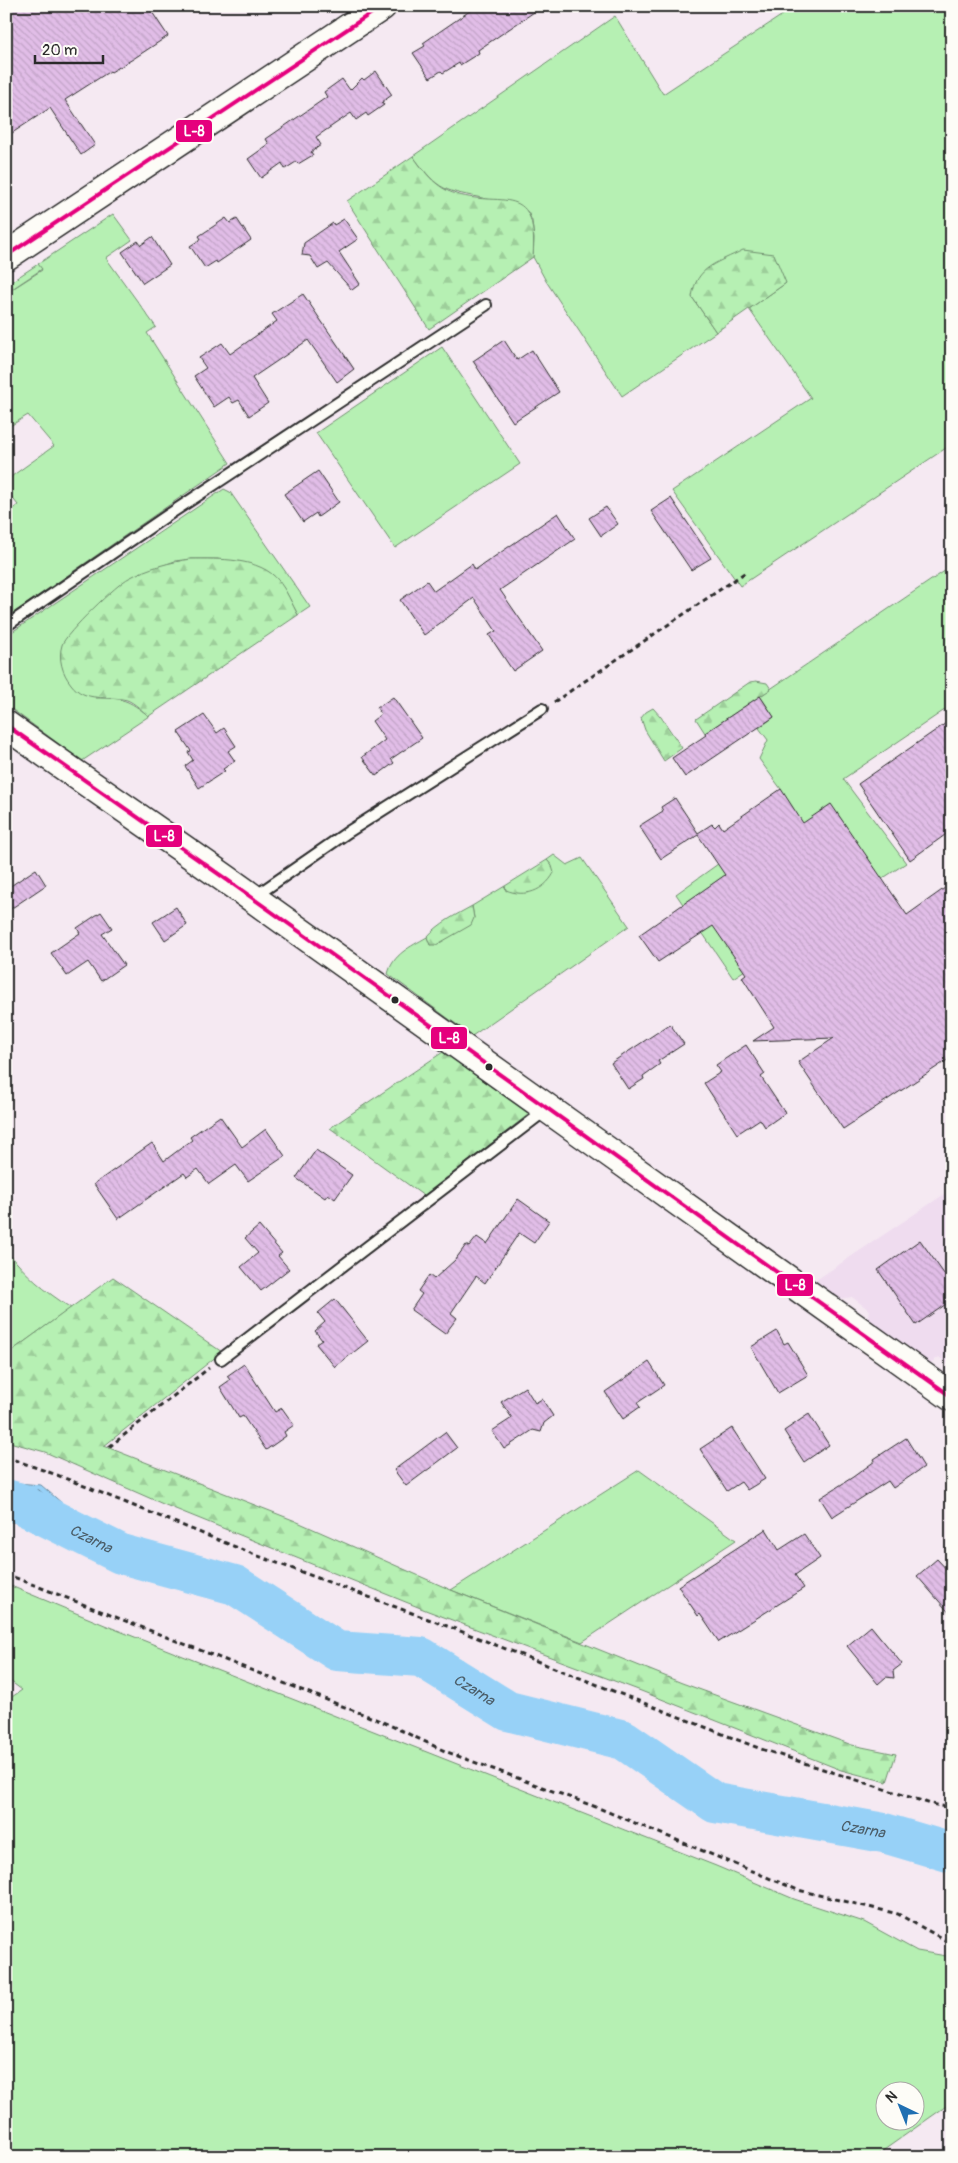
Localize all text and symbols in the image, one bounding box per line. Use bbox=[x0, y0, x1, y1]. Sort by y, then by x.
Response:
scale bar bbox=[35, 32, 102, 64]
text: 20 m bbox=[42, 41, 77, 60]
line badge: L-8 bbox=[175, 119, 213, 143]
text: L-8 bbox=[184, 123, 204, 140]
line badge: L-8 bbox=[145, 824, 183, 848]
text: L-8 bbox=[154, 828, 174, 845]
unlabelled marker bbox=[390, 995, 400, 1005]
line badge: L-8 bbox=[430, 1026, 468, 1050]
text: L-8 bbox=[439, 1030, 459, 1047]
unlabelled marker bbox=[484, 1062, 494, 1072]
line badge: L-8 bbox=[776, 1273, 814, 1297]
text: L-8 bbox=[785, 1277, 805, 1294]
water label: Czarna bbox=[67, 1520, 116, 1558]
water label: Czarna bbox=[450, 1670, 499, 1710]
water label: Czarna bbox=[839, 1816, 887, 1843]
north arrow bbox=[876, 2080, 926, 2130]
text: N bbox=[882, 2087, 901, 2106]

